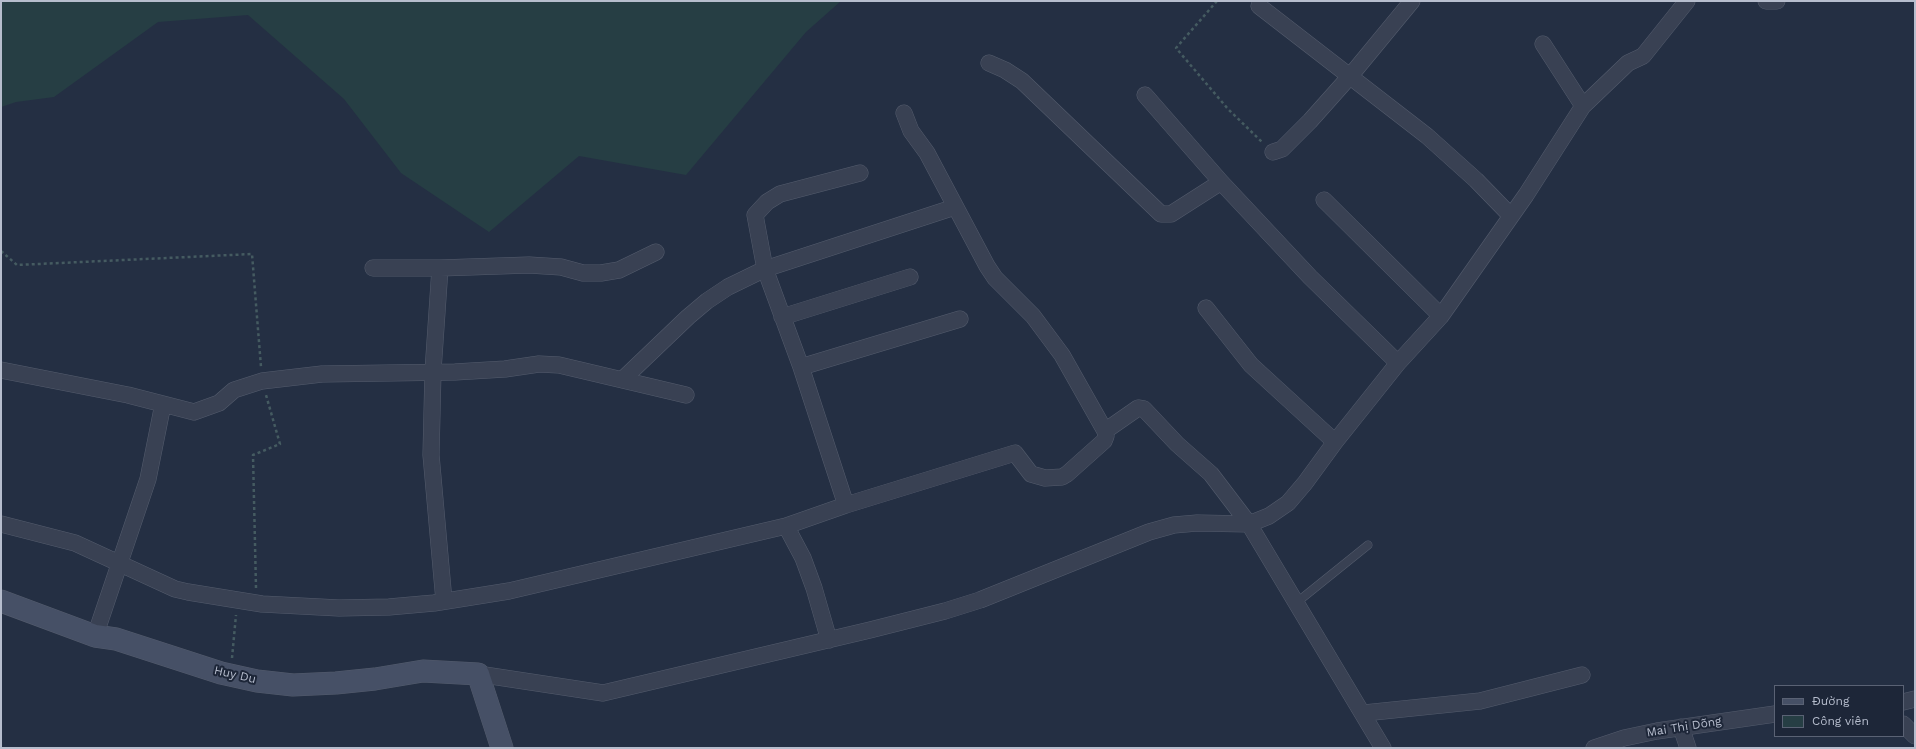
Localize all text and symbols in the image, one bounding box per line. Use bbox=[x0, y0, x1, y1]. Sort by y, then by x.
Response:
street label: Huy Du bbox=[213, 663, 257, 687]
legend bbox=[1774, 685, 1904, 737]
text: Đường bbox=[1812, 694, 1849, 708]
street label: Mai Thị Dõng bbox=[1646, 714, 1722, 740]
text: Công viên bbox=[1812, 714, 1869, 728]

